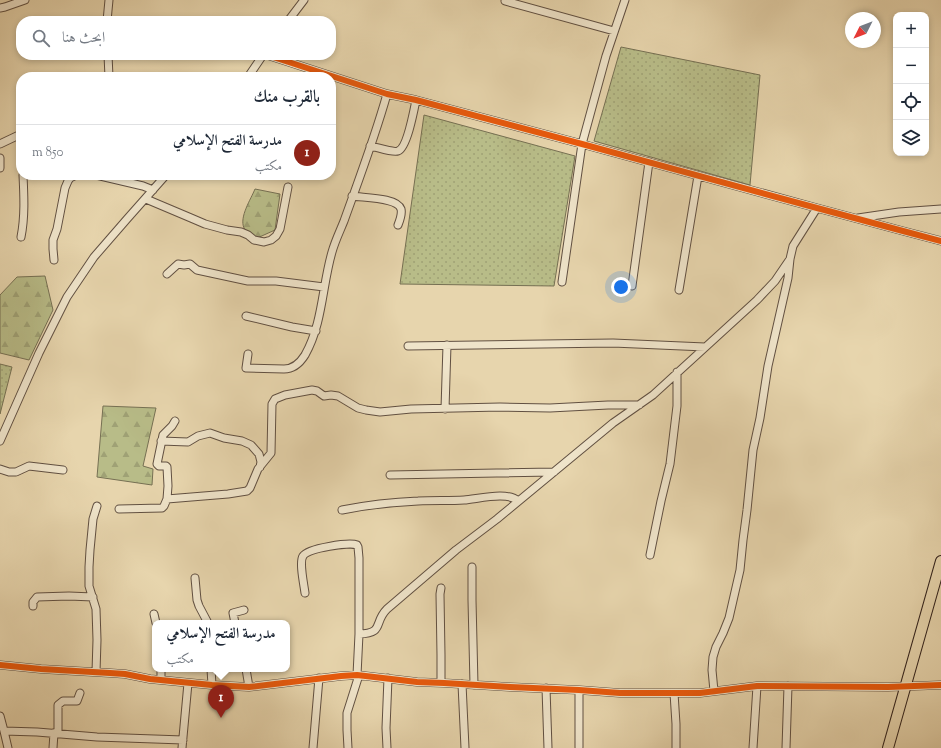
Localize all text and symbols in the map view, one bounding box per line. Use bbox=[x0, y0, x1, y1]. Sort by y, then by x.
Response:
north arrow bbox=[845, 12, 881, 48]
map controls bbox=[893, 12, 929, 156]
button: + bbox=[893, 12, 929, 48]
search box bbox=[16, 16, 336, 60]
icon: search bbox=[30, 27, 52, 49]
text: ابحث هنا bbox=[62, 28, 105, 49]
button: − bbox=[893, 48, 929, 84]
button: locate bbox=[893, 84, 929, 120]
text: بالقرب منك bbox=[254, 86, 320, 110]
button: layers bbox=[893, 120, 929, 156]
text: مدرسة الفتح الإسلامي bbox=[173, 131, 282, 152]
text: 850 m bbox=[32, 144, 63, 162]
text: 1 bbox=[305, 144, 309, 162]
text: مكتب bbox=[255, 158, 282, 176]
your location bbox=[611, 277, 631, 297]
popup bbox=[152, 620, 290, 672]
text: مدرسة الفتح الإسلامي bbox=[167, 624, 275, 645]
text: مكتب bbox=[167, 651, 194, 669]
pin: 1 bbox=[208, 685, 234, 718]

